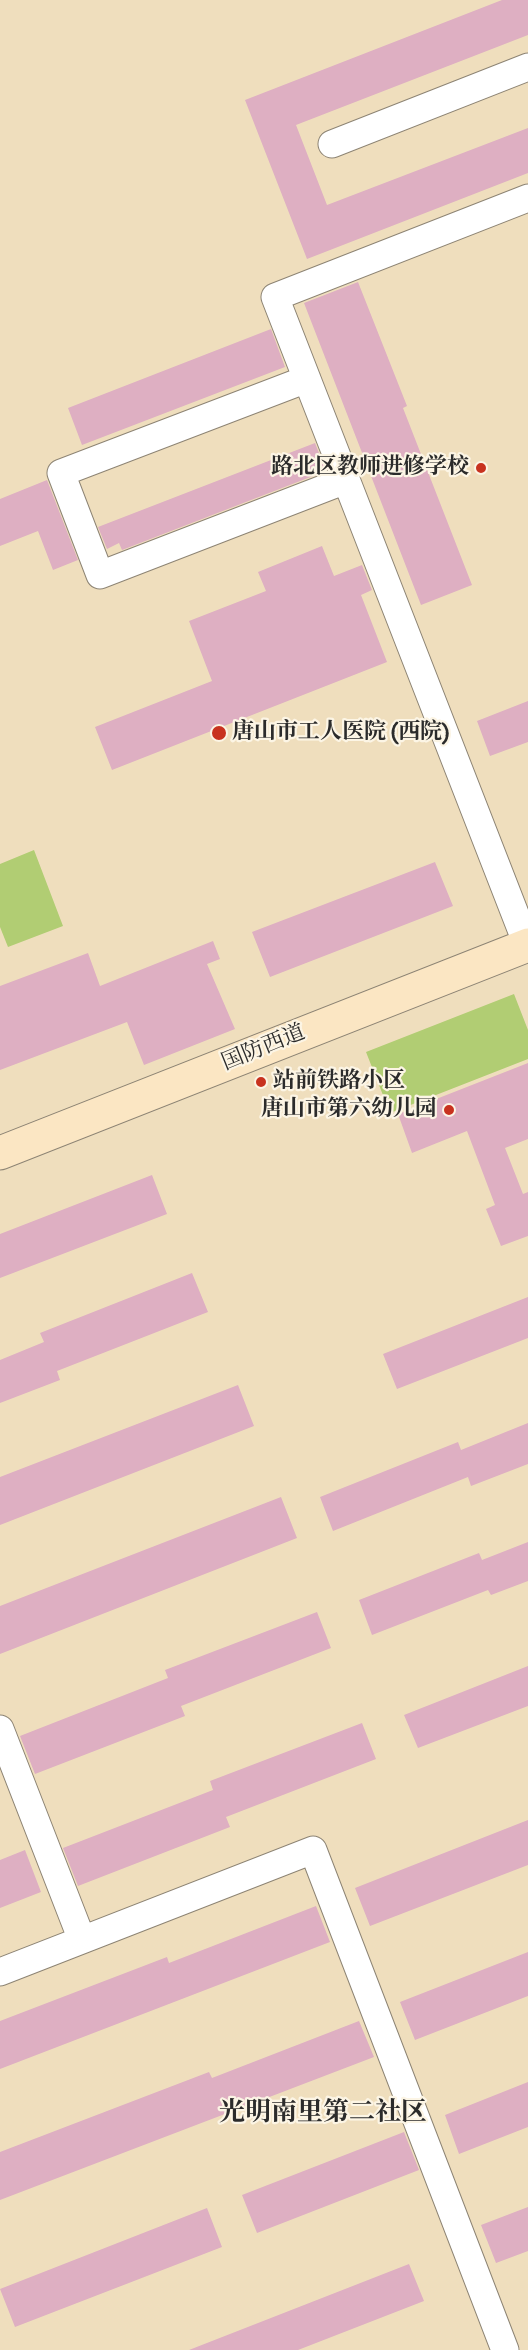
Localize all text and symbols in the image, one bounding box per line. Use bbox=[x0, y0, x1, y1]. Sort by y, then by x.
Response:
place label: 路北区教师进修学校 bbox=[271, 455, 469, 481]
marker: 路北区教师进修学校 bbox=[474, 461, 488, 475]
place label: 唐山市工人医院 (西院) bbox=[232, 720, 449, 746]
marker: 唐山市工人医院 (西院) bbox=[210, 724, 228, 742]
street label: 国防西道 bbox=[218, 1020, 310, 1078]
place label: 站前铁路小区 bbox=[273, 1069, 405, 1095]
marker: 站前铁路小区 bbox=[254, 1075, 268, 1089]
place label: 唐山市第六幼儿园 bbox=[261, 1097, 437, 1123]
marker: 唐山市第六幼儿园 bbox=[442, 1103, 456, 1117]
district label: 光明南里第二社区 bbox=[219, 2099, 427, 2131]

